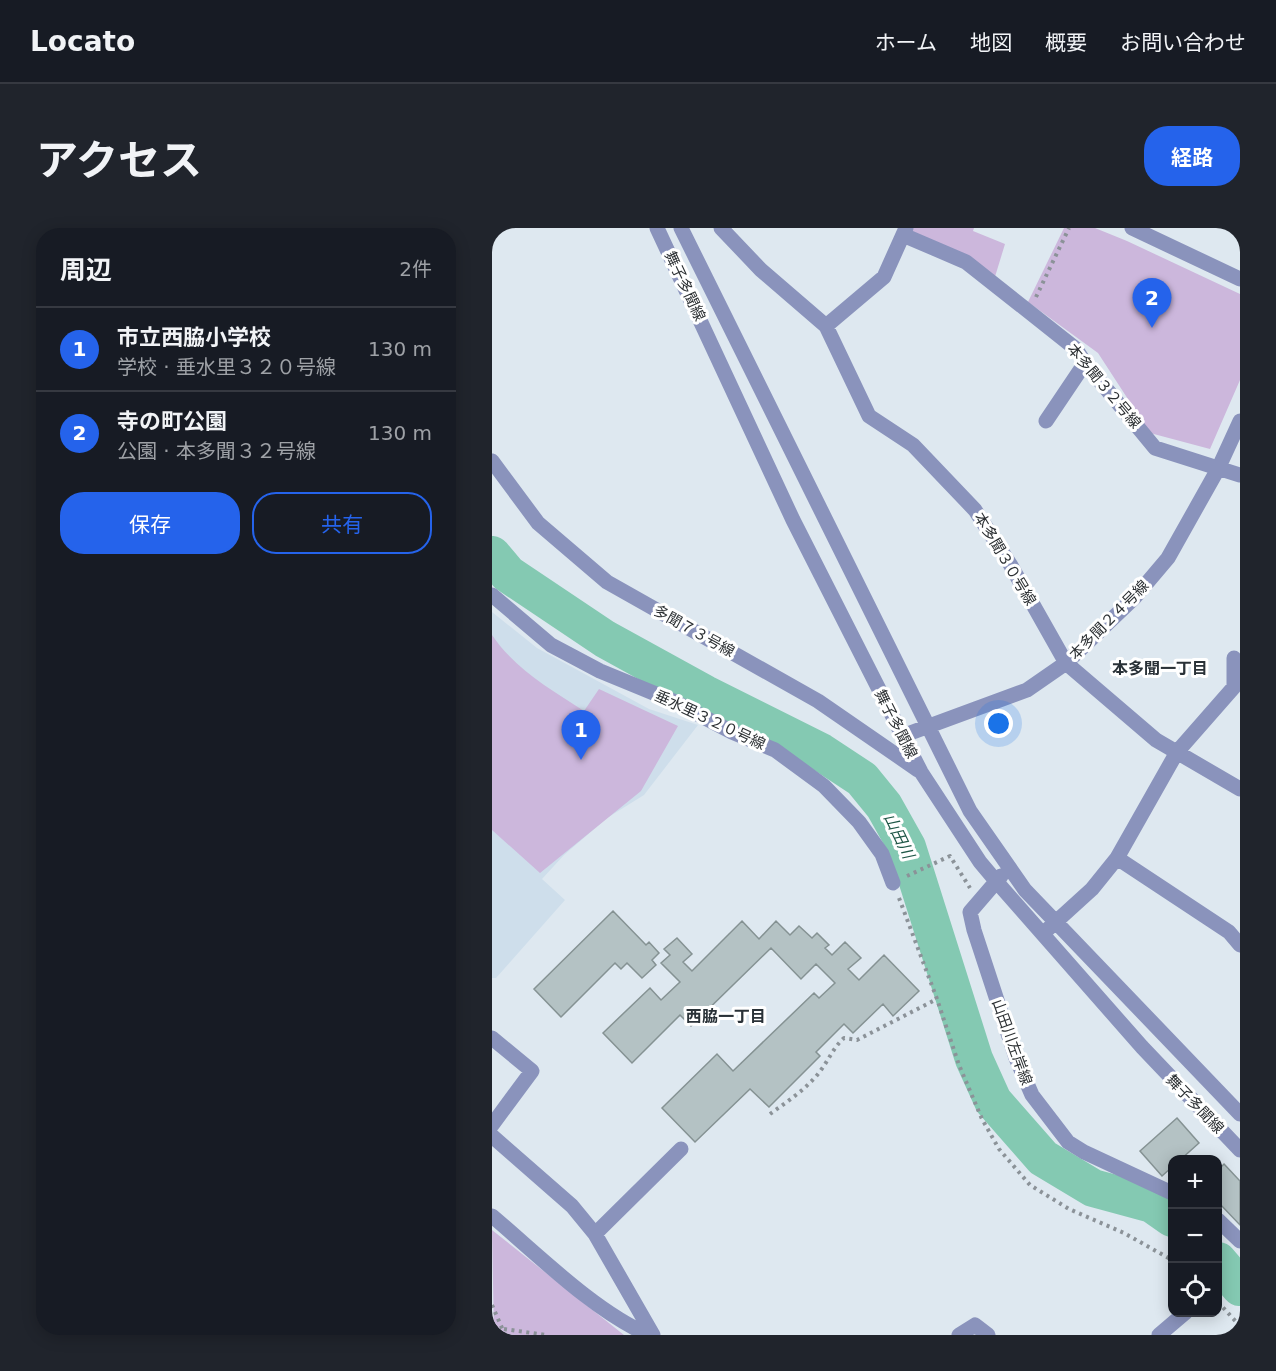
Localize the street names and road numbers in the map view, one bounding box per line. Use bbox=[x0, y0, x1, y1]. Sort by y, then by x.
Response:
street label: 舞子多聞線 bbox=[661, 248, 709, 324]
street label: 本多聞３２号線 bbox=[1063, 340, 1145, 432]
street label: 本多聞３０号線 bbox=[970, 509, 1040, 609]
street label: 本多聞２４号線 bbox=[1066, 577, 1152, 663]
street label: 多聞７３号線 bbox=[650, 601, 738, 661]
street label: 垂水里３２０号線 bbox=[652, 686, 768, 754]
street label: 舞子多聞線 bbox=[871, 686, 921, 762]
street label: 山田川左岸線 bbox=[988, 997, 1036, 1087]
street label: 舞子多聞線 bbox=[1162, 1071, 1228, 1137]

